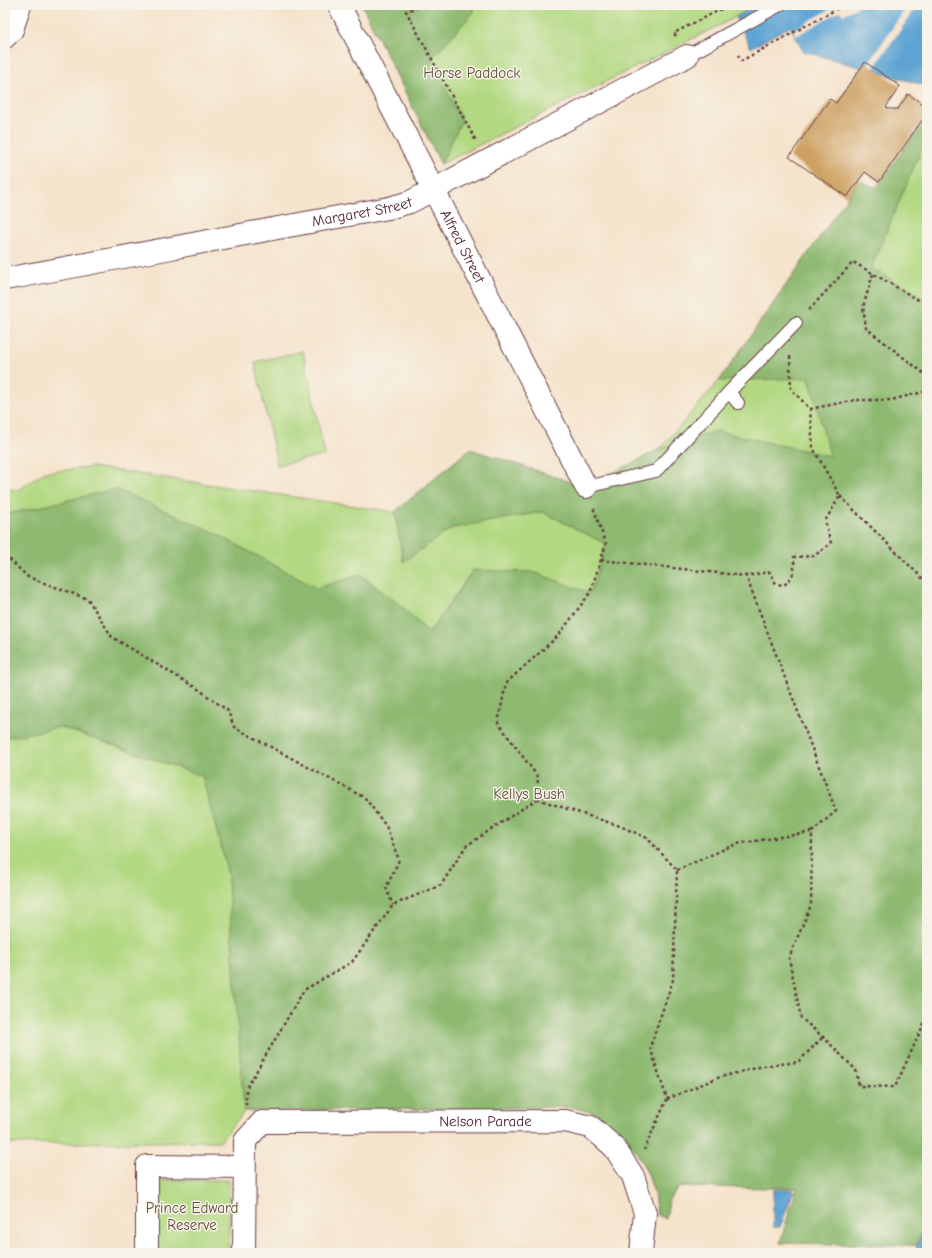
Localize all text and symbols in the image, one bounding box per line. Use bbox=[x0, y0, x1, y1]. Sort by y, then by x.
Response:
park label: Horse Paddock bbox=[423, 64, 521, 82]
street label: Margaret Street bbox=[310, 193, 415, 231]
street label: Alfred Street bbox=[436, 207, 489, 286]
park label: Kellys Bush bbox=[493, 785, 565, 803]
street label: Nelson Parade bbox=[439, 1112, 532, 1130]
park label: Prince Edward Reserve bbox=[146, 1199, 238, 1234]

